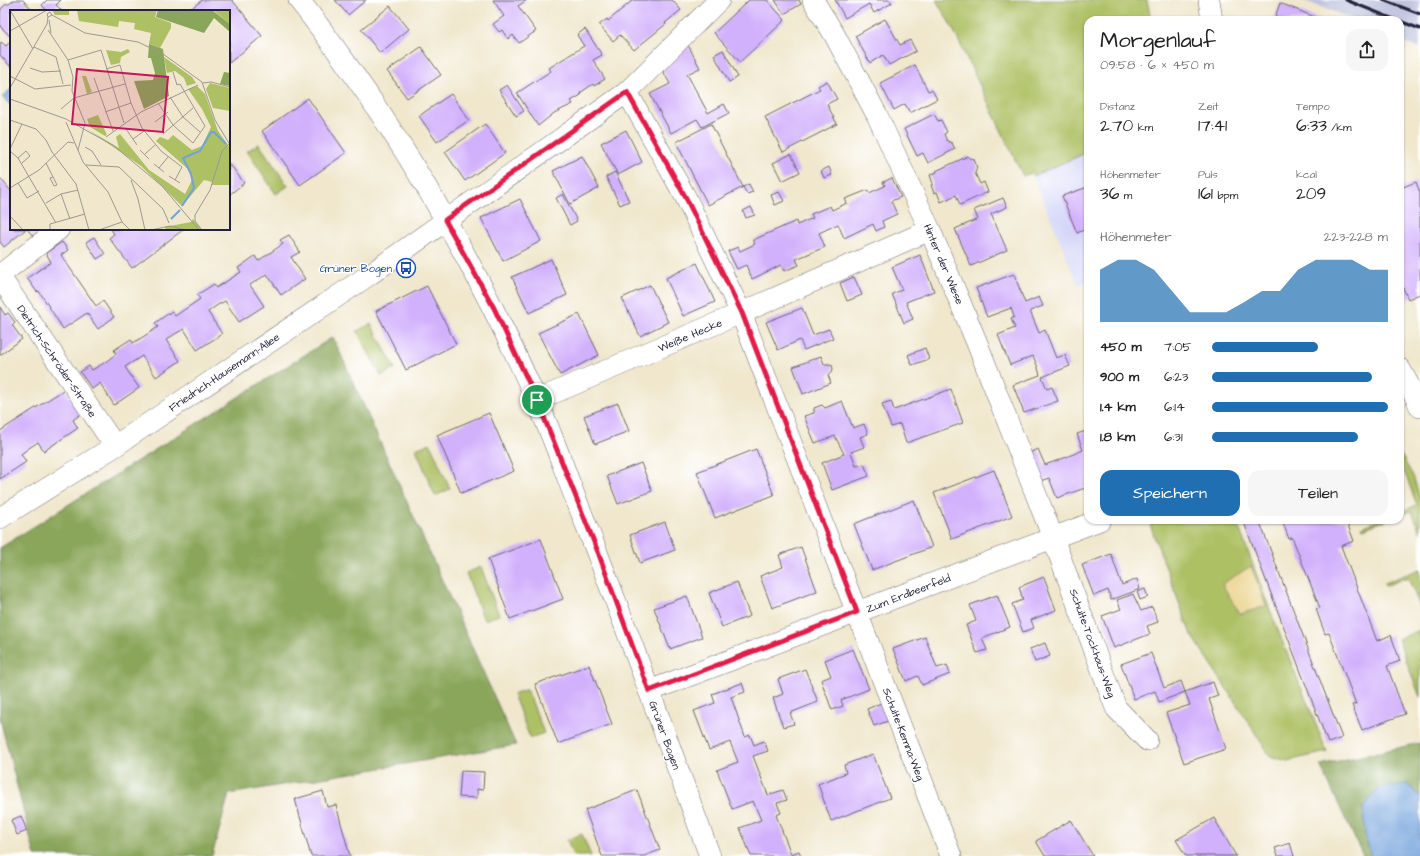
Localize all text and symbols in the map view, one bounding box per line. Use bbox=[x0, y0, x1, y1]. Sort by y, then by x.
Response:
inset map bbox=[10, 10, 230, 230]
text: Morgenlauf bbox=[1100, 25, 1216, 56]
button: share bbox=[1346, 29, 1388, 71]
text: 09:58 · 6 × 450 m bbox=[1100, 56, 1214, 74]
text: Distanz bbox=[1100, 99, 1135, 114]
text: Zeit bbox=[1198, 99, 1219, 114]
text: Tempo bbox=[1296, 99, 1330, 114]
text: 2.70 bbox=[1100, 114, 1133, 138]
text: 17:41 bbox=[1198, 114, 1227, 138]
text: 6:33 bbox=[1296, 114, 1327, 138]
text: km bbox=[1133, 120, 1153, 135]
text: /km bbox=[1327, 120, 1352, 135]
text: Höhenmeter bbox=[1100, 167, 1161, 182]
text: Puls bbox=[1198, 167, 1218, 182]
text: kcal bbox=[1296, 167, 1317, 182]
text: 36 bbox=[1100, 182, 1119, 206]
text: 161 bbox=[1198, 182, 1213, 206]
text: 209 bbox=[1296, 182, 1326, 206]
text: m bbox=[1119, 188, 1132, 203]
text: bpm bbox=[1213, 188, 1238, 203]
street label: Hinter der Wiese bbox=[920, 222, 967, 307]
text: Höhenmeter bbox=[1100, 228, 1172, 246]
text: 223–228 m bbox=[1324, 228, 1388, 246]
bus stop icon: Grüner Bogen bbox=[395, 257, 417, 279]
place label: Grüner Bogen bbox=[320, 261, 392, 277]
street label: Dietrich-Schröder-Straße bbox=[13, 302, 100, 420]
street label: Weiße Hecke bbox=[656, 315, 725, 356]
street label: Friedrich-Hausemann-Allee bbox=[166, 330, 283, 415]
text: 450 m bbox=[1100, 338, 1142, 356]
text: 7:05 bbox=[1164, 338, 1192, 356]
text: 900 m bbox=[1100, 368, 1139, 386]
text: 6:23 bbox=[1164, 368, 1188, 386]
pin bbox=[520, 383, 554, 417]
icon: arrive bbox=[526, 389, 548, 411]
text: 1.4 km bbox=[1100, 398, 1136, 416]
text: 6:14 bbox=[1164, 398, 1185, 416]
text: 1.8 km bbox=[1100, 428, 1135, 446]
text: 6:31 bbox=[1164, 428, 1183, 446]
button: Speichern bbox=[1100, 470, 1240, 516]
button: Teilen bbox=[1248, 470, 1388, 516]
street label: Zum Erdbeerfeld bbox=[864, 570, 953, 616]
street label: Schulte-Tockhaus-Weg bbox=[1065, 587, 1119, 700]
street label: Schulte-Kemna-Weg bbox=[878, 686, 928, 783]
street label: Grüner Bogen bbox=[644, 699, 684, 773]

